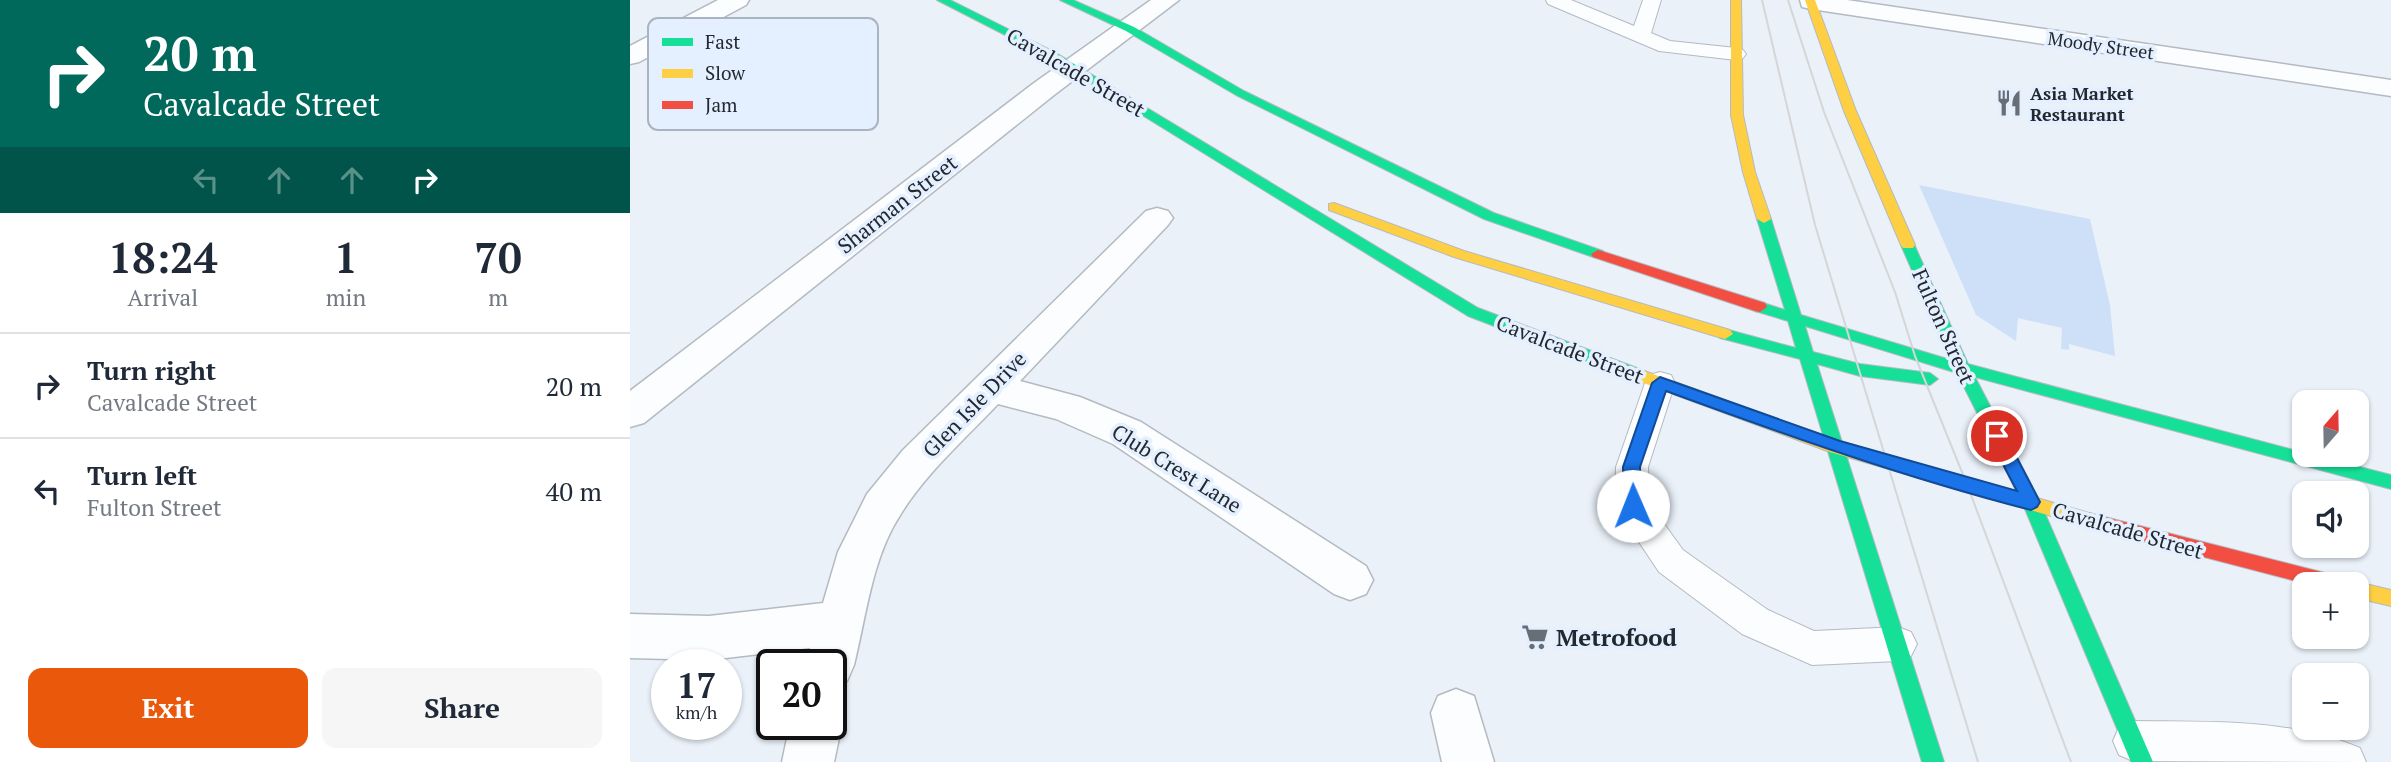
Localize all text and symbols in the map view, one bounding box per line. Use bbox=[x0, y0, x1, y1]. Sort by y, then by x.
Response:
legend bbox=[648, 18, 878, 130]
text: 20 m bbox=[143, 20, 257, 85]
street label: Cavalcade Street bbox=[1002, 21, 1150, 123]
street label: Moody Street bbox=[2046, 26, 2156, 64]
icon: right bbox=[28, 28, 119, 119]
text: Fast bbox=[705, 29, 740, 54]
text: Slow bbox=[705, 60, 746, 85]
place label: Asia Market Restaurant bbox=[2030, 81, 2134, 126]
text: Cavalcade Street bbox=[143, 83, 380, 125]
restaurant icon: Asia Market Restaurant bbox=[1994, 88, 2024, 118]
text: Jam bbox=[705, 92, 738, 117]
street label: Sharman Street bbox=[831, 148, 963, 260]
icon: left bbox=[187, 161, 225, 199]
icon: ahead bbox=[260, 161, 298, 199]
icon: ahead bbox=[333, 161, 371, 199]
icon: right bbox=[406, 161, 444, 199]
text: 18:24 bbox=[108, 229, 218, 285]
text: 1 bbox=[334, 229, 358, 285]
text: 70 bbox=[474, 229, 522, 285]
street label: Fulton Street bbox=[1906, 264, 1982, 388]
text: Arrival bbox=[128, 282, 198, 313]
text: min bbox=[326, 282, 366, 313]
text: m bbox=[488, 282, 508, 313]
street label: Cavalcade Street bbox=[1492, 308, 1648, 390]
street label: Glen Isle Drive bbox=[916, 345, 1032, 463]
text: Turn right bbox=[87, 353, 216, 387]
icon: right bbox=[28, 367, 66, 405]
text: 20 m bbox=[546, 369, 602, 403]
text: Cavalcade Street bbox=[87, 387, 257, 418]
north arrow bbox=[2292, 390, 2370, 467]
map controls bbox=[2292, 390, 2369, 740]
pin bbox=[1967, 406, 2027, 466]
street label: Club Crest Lane bbox=[1107, 417, 1247, 519]
icon: arrive bbox=[1978, 417, 2016, 455]
text: Turn left bbox=[87, 458, 197, 492]
position arrow bbox=[1596, 469, 1670, 543]
icon: left bbox=[28, 472, 66, 510]
text: 40 m bbox=[546, 474, 602, 508]
button: sound bbox=[2292, 481, 2369, 558]
text: Fulton Street bbox=[87, 492, 222, 523]
street label: Cavalcade Street bbox=[2049, 495, 2207, 565]
button: + bbox=[2292, 572, 2369, 649]
place label: Metrofood bbox=[1556, 621, 1677, 653]
supermarket icon: Metrofood bbox=[1520, 622, 1550, 652]
speed limit sign: 20 bbox=[756, 649, 847, 740]
text: 17 bbox=[677, 662, 716, 708]
button: − bbox=[2292, 663, 2369, 740]
button: Exit bbox=[28, 668, 308, 748]
button: Share bbox=[322, 668, 602, 748]
text: km/h bbox=[676, 700, 717, 724]

